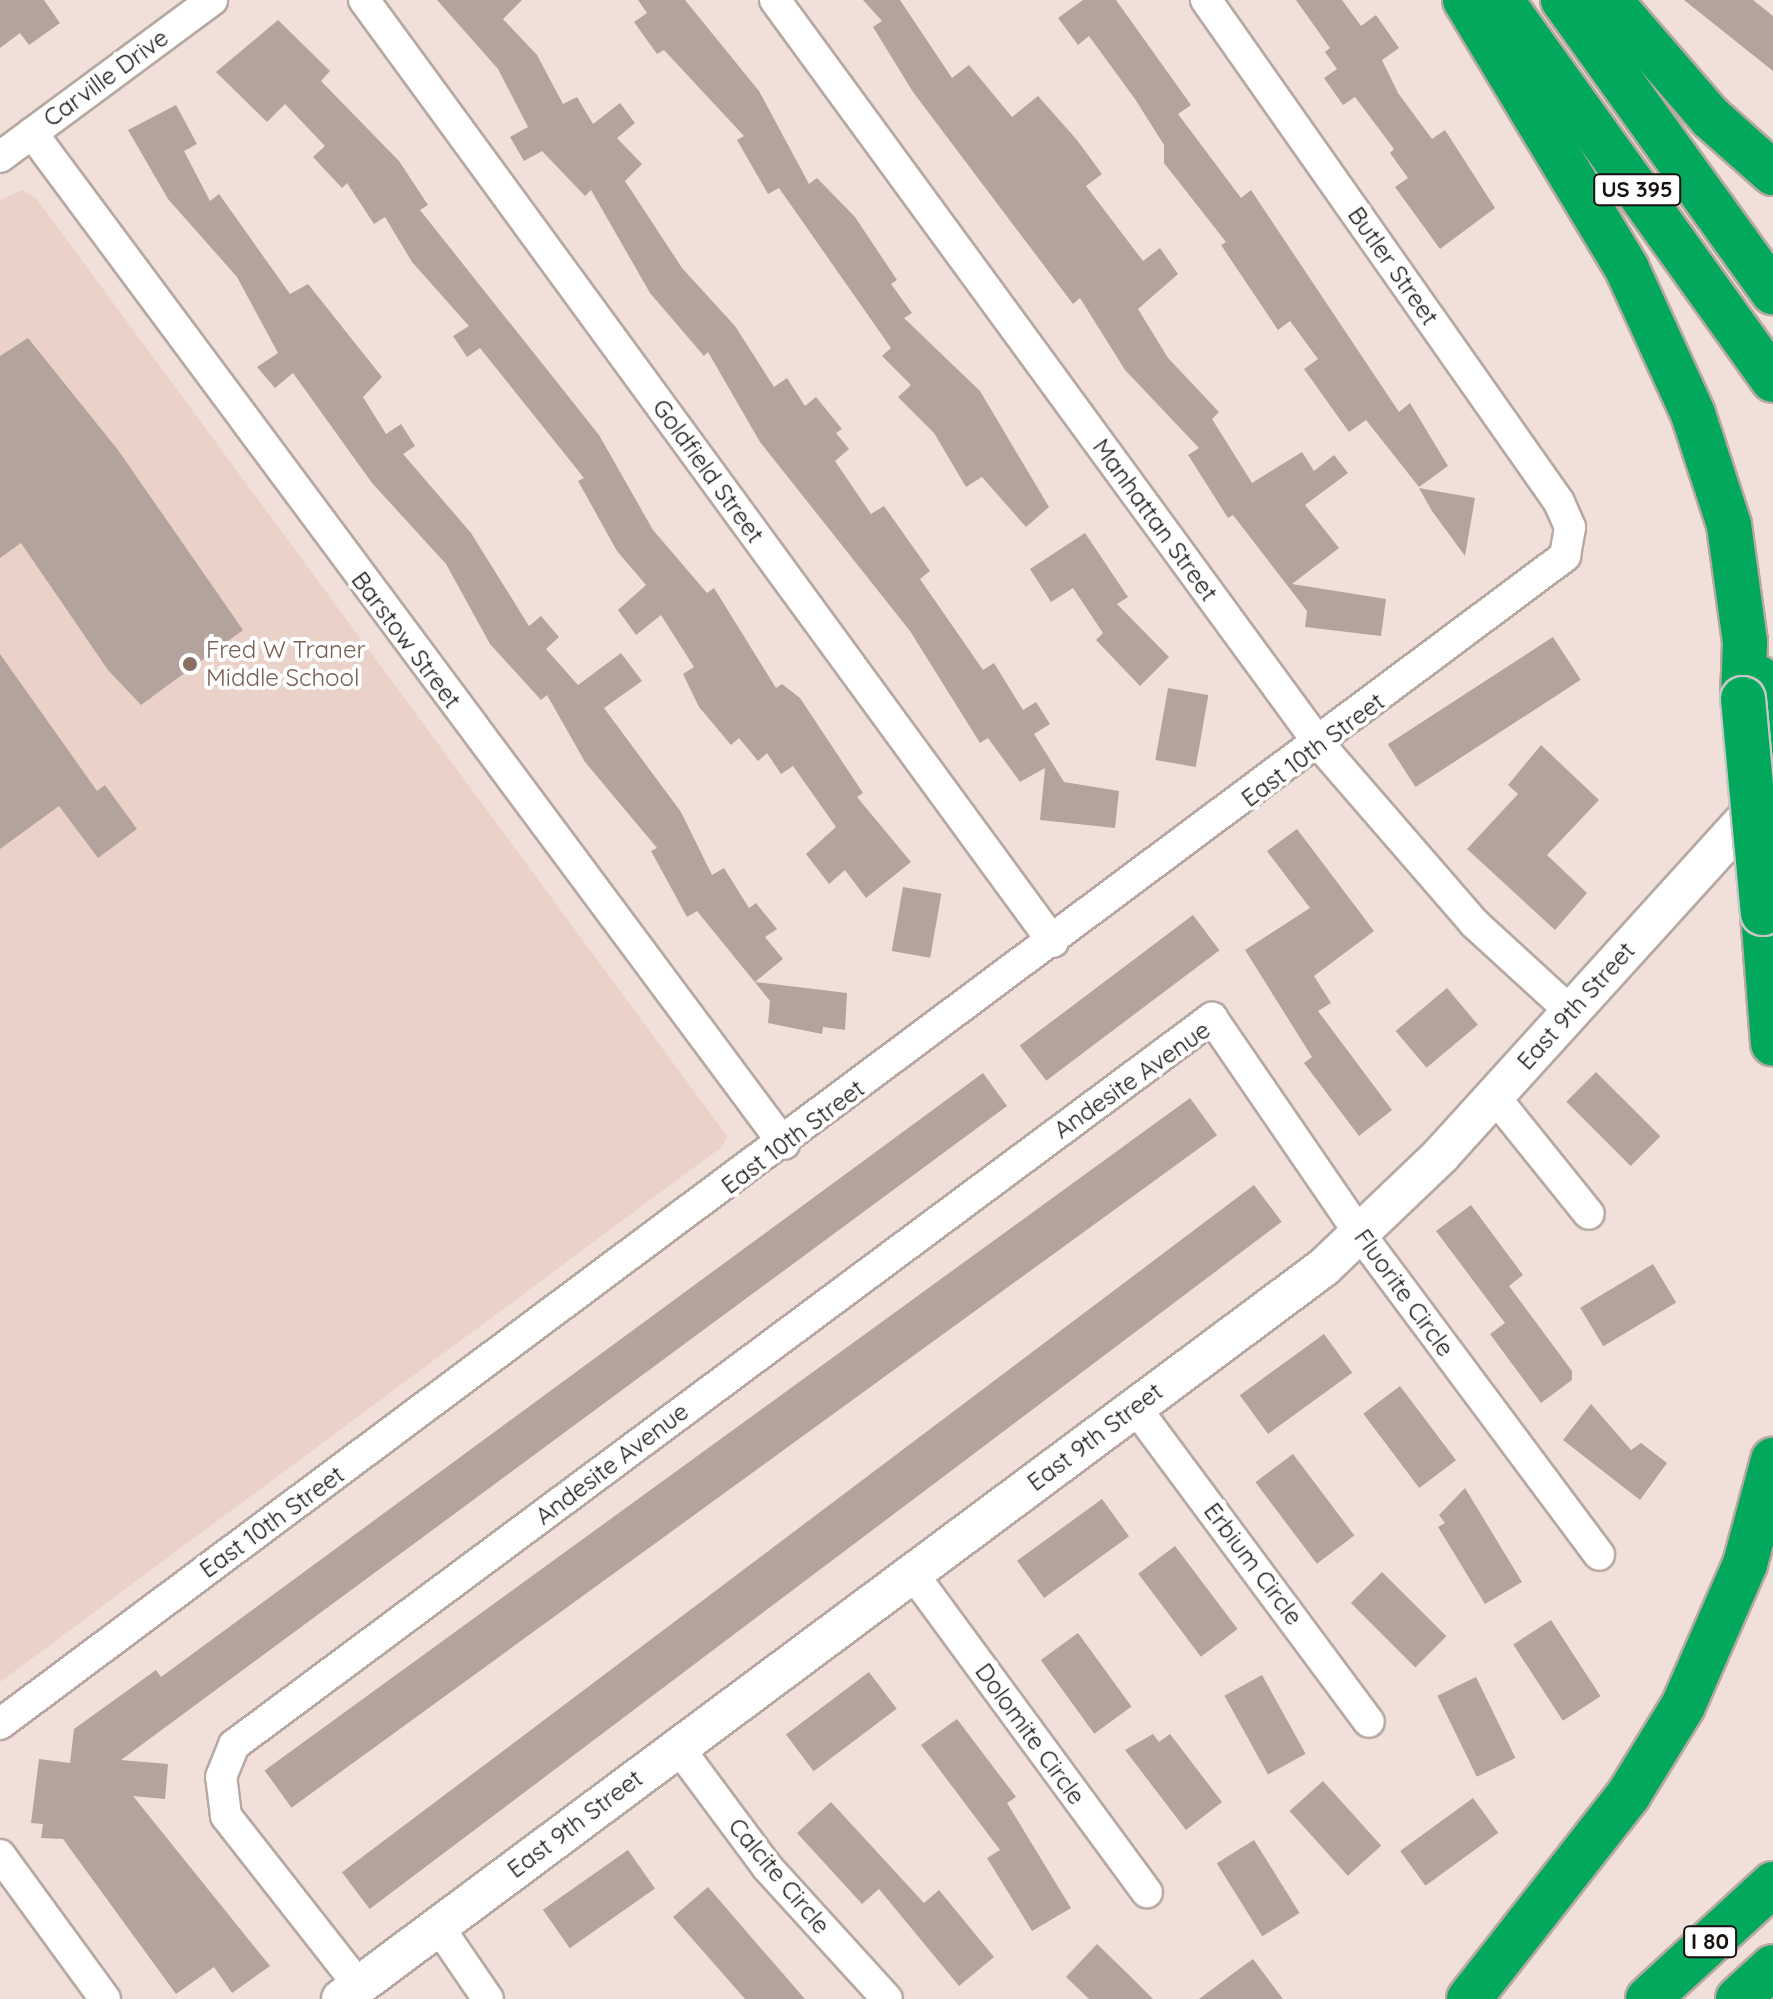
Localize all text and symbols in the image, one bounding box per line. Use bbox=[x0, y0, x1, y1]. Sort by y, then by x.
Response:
street label: Carville Drive bbox=[38, 23, 174, 133]
road number: US 395 bbox=[1593, 172, 1681, 208]
street label: Butler Street bbox=[1342, 201, 1444, 331]
street label: Goldfield Street bbox=[646, 394, 770, 548]
street label: Manhattan Street bbox=[1087, 433, 1223, 607]
street label: Barstow Street bbox=[345, 566, 467, 714]
place label: Fred W Traner Middle School bbox=[206, 636, 366, 692]
marker: Fred W Traner Middle School bbox=[181, 655, 199, 673]
street label: East 10th Street bbox=[1236, 687, 1390, 813]
street label: East 9th Street bbox=[1511, 936, 1641, 1076]
street label: Andesite Avenue bbox=[1048, 1015, 1216, 1145]
street label: East 10th Street bbox=[716, 1074, 870, 1200]
street label: Fluorite Circle bbox=[1348, 1224, 1460, 1362]
street label: East 9th Street bbox=[1022, 1377, 1168, 1497]
street label: Andesite Avenue bbox=[530, 1397, 694, 1531]
street label: East 10th Street bbox=[194, 1460, 350, 1584]
street label: Erbium Circle bbox=[1198, 1497, 1308, 1631]
street label: Dolomite Circle bbox=[969, 1658, 1091, 1810]
street label: East 9th Street bbox=[502, 1764, 648, 1884]
street label: Calcite Circle bbox=[722, 1812, 836, 1940]
road number: I 80 bbox=[1682, 1924, 1738, 1960]

